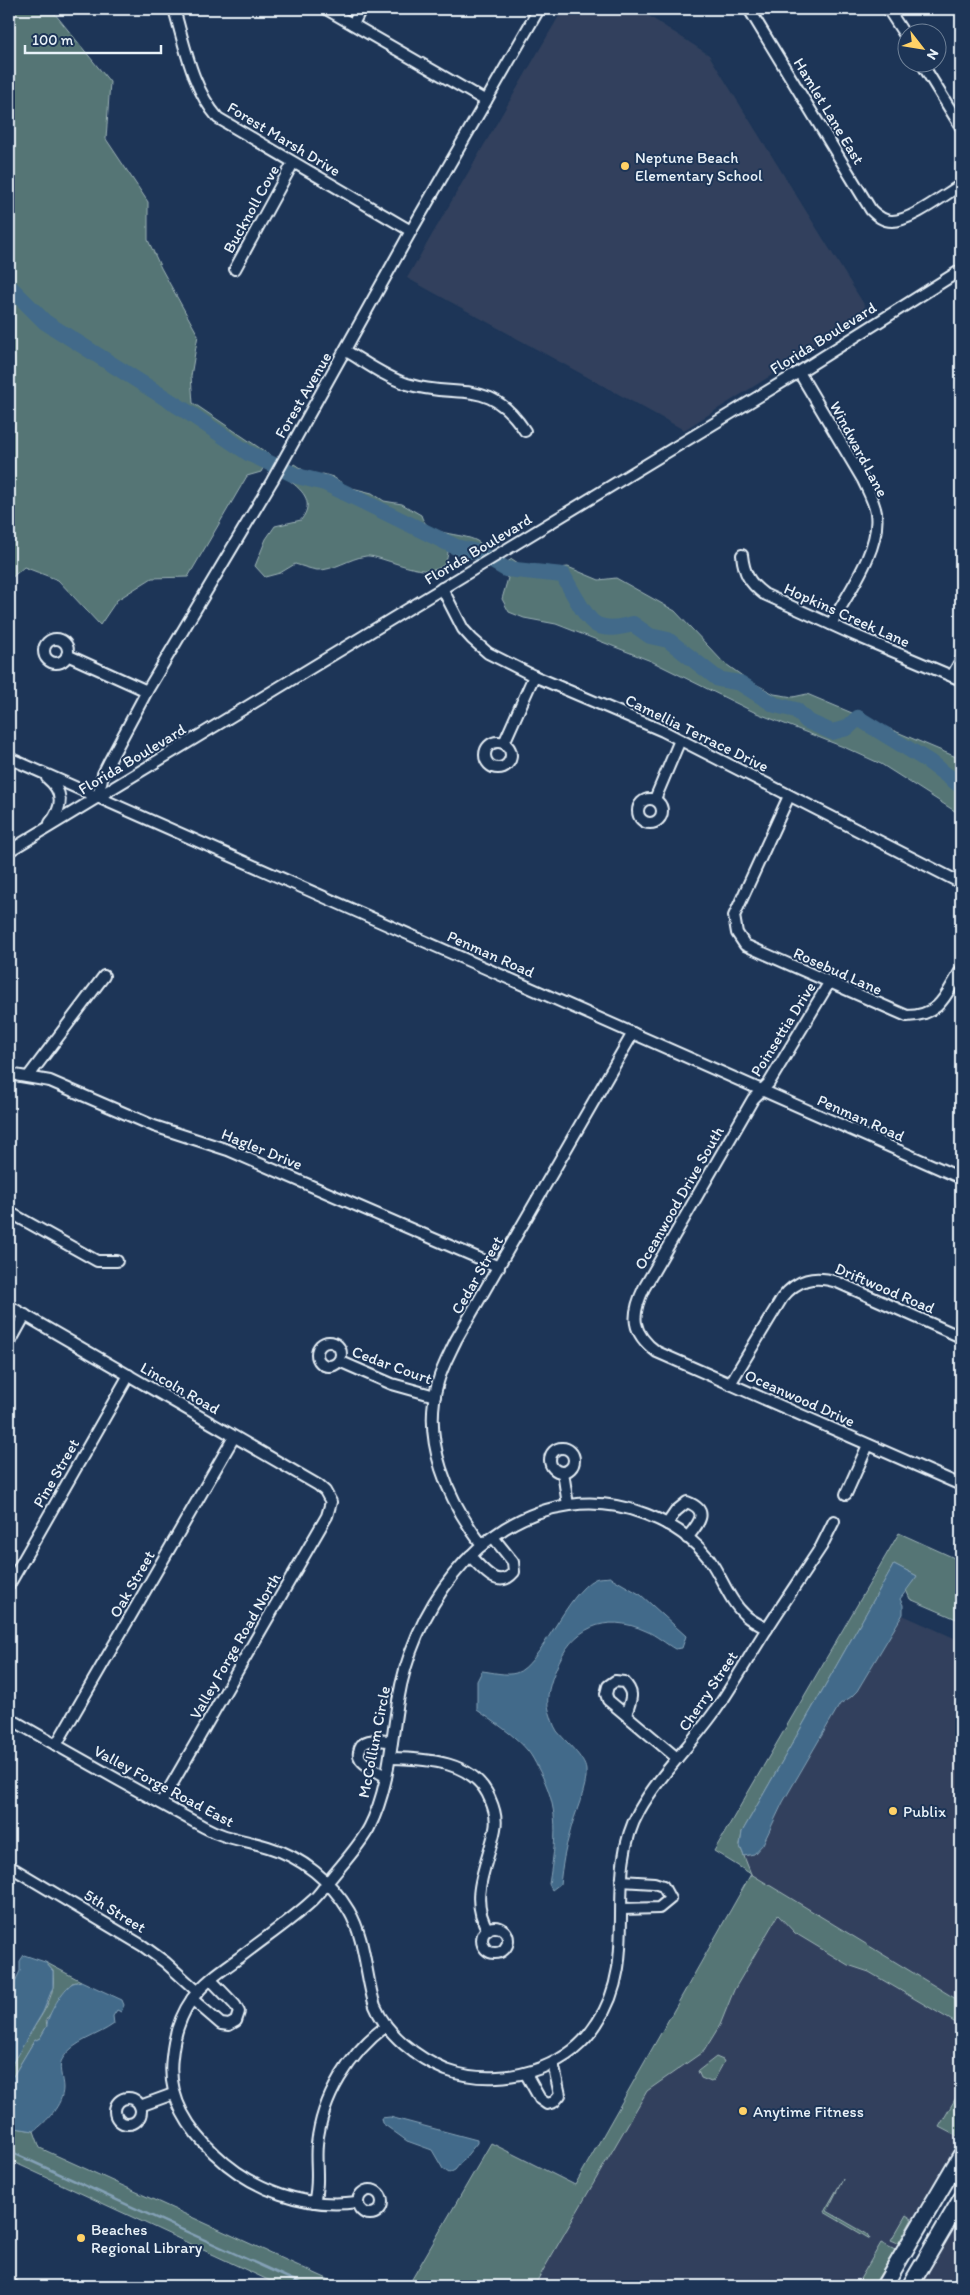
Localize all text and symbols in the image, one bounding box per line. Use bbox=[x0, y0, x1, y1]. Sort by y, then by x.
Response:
scale bar bbox=[25, 22, 161, 54]
north arrow bbox=[898, 22, 948, 72]
text: 100 m bbox=[32, 31, 74, 49]
text: N bbox=[923, 46, 942, 63]
street label: Hamlet Lane East bbox=[790, 54, 868, 168]
street label: Forest Marsh Drive bbox=[224, 98, 344, 180]
place label: Neptune Beach Elementary School bbox=[635, 148, 763, 185]
marker: Neptune Beach Elementary School bbox=[619, 160, 631, 172]
street label: Bucknoll Cove bbox=[219, 161, 283, 257]
street label: Florida Boulevard bbox=[766, 298, 880, 378]
street label: Forest Avenue bbox=[271, 348, 335, 442]
street label: Windward Lane bbox=[826, 398, 892, 500]
street label: Florida Boulevard bbox=[421, 509, 535, 589]
street label: Hopkins Creek Lane bbox=[781, 579, 913, 651]
street label: Camellia Terrace Drive bbox=[622, 690, 772, 776]
street label: Florida Boulevard bbox=[75, 719, 189, 799]
street label: Penman Road bbox=[444, 926, 538, 982]
street label: Rosebud Lane bbox=[791, 943, 885, 999]
street label: Poinsettia Drive bbox=[746, 978, 820, 1080]
street label: Penman Road bbox=[814, 1090, 908, 1146]
street label: Oceanwood Drive South bbox=[630, 1123, 728, 1273]
street label: Hagler Drive bbox=[219, 1124, 305, 1174]
street label: Cedar Street bbox=[447, 1233, 507, 1317]
street label: Driftwood Road bbox=[832, 1258, 938, 1318]
street label: Cedar Court bbox=[349, 1342, 435, 1388]
street label: Lincoln Road bbox=[137, 1358, 223, 1419]
street label: Oceanwood Drive bbox=[742, 1365, 858, 1431]
street label: Pine Street bbox=[29, 1435, 83, 1511]
street label: Oak Street bbox=[105, 1547, 159, 1621]
street label: Valley Forge Road North bbox=[185, 1569, 285, 1722]
street label: Cherry Street bbox=[674, 1647, 742, 1735]
street label: McCollum Circle bbox=[354, 1684, 394, 1800]
street label: Valley Forge Road East bbox=[91, 1741, 237, 1831]
place label: Publix bbox=[903, 1802, 946, 1821]
marker: Publix bbox=[887, 1805, 899, 1817]
street label: 5th Street bbox=[81, 1885, 149, 1937]
place label: Anytime Fitness bbox=[753, 2102, 864, 2121]
marker: Anytime Fitness bbox=[737, 2105, 749, 2117]
place label: Beaches Regional Library bbox=[91, 2220, 203, 2257]
marker: Beaches Regional Library bbox=[75, 2232, 87, 2244]

